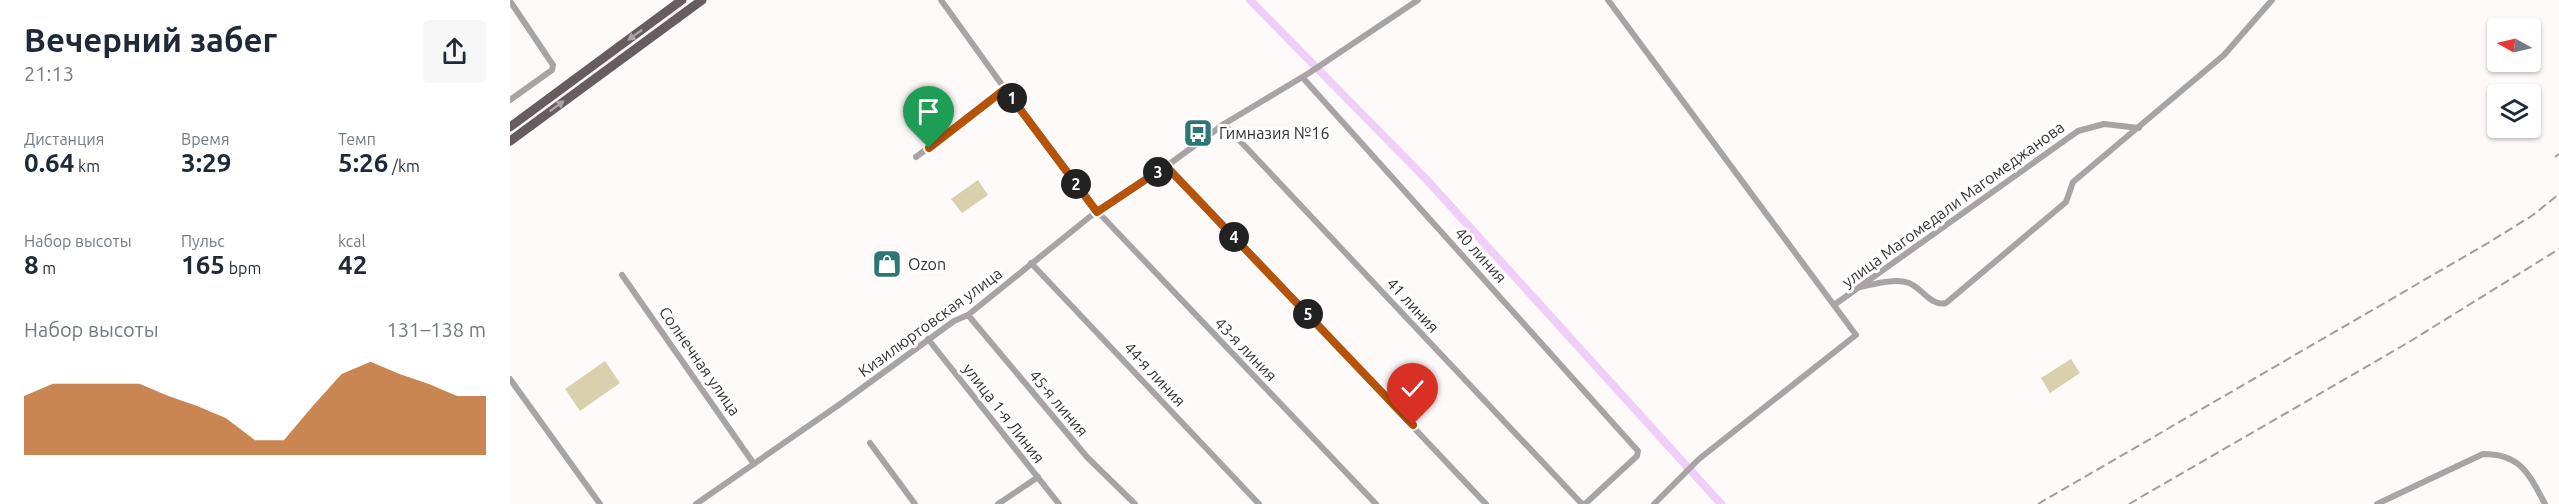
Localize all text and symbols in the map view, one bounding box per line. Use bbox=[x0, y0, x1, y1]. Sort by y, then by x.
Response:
north arrow bbox=[2487, 18, 2541, 72]
map controls bbox=[2487, 18, 2541, 138]
button: share bbox=[423, 20, 486, 83]
text: Вечерний забег bbox=[24, 21, 277, 58]
one-way arrow bbox=[628, 29, 644, 41]
text: 21:13 bbox=[24, 62, 74, 85]
pin: 1 bbox=[997, 83, 1027, 113]
button: layers bbox=[2487, 84, 2541, 138]
pin bbox=[903, 86, 954, 148]
text: 1 bbox=[1007, 89, 1017, 107]
icon: arrive bbox=[912, 95, 945, 128]
one-way arrow bbox=[549, 100, 565, 112]
bus stop icon: Гимназия №16 bbox=[1182, 117, 1214, 149]
street label: улица Магомедали Магомеджановa bbox=[1839, 117, 2067, 291]
place label: Гимназия №16 bbox=[1219, 124, 1329, 142]
text: Дистанция bbox=[24, 130, 104, 148]
text: Время bbox=[181, 130, 230, 148]
text: Темп bbox=[338, 130, 376, 148]
text: 0.64 bbox=[24, 148, 74, 177]
text: 3:29 bbox=[181, 148, 231, 177]
text: 5:26 bbox=[338, 148, 388, 177]
text: km bbox=[74, 157, 100, 175]
text: /km bbox=[388, 157, 420, 175]
pin: 3 bbox=[1143, 157, 1173, 187]
text: 3 bbox=[1153, 163, 1163, 181]
pin: 2 bbox=[1061, 169, 1091, 199]
text: 2 bbox=[1071, 175, 1081, 193]
pin: 4 bbox=[1219, 222, 1249, 252]
street label: 40 линия bbox=[1452, 224, 1510, 286]
text: 4 bbox=[1229, 228, 1239, 246]
text: Набор высоты bbox=[24, 232, 132, 250]
text: Пульс bbox=[181, 232, 225, 250]
text: kcal bbox=[338, 232, 366, 250]
shop icon: Ozon bbox=[871, 248, 903, 280]
text: 8 bbox=[24, 250, 39, 279]
text: 165 bbox=[181, 250, 225, 279]
text: 42 bbox=[338, 250, 367, 279]
place label: Ozon bbox=[908, 255, 946, 273]
text: m bbox=[39, 259, 56, 277]
text: bpm bbox=[225, 259, 261, 277]
street label: Кизилюртовская улица bbox=[855, 264, 1005, 380]
street label: 41 линия bbox=[1383, 274, 1443, 336]
pin: 5 bbox=[1293, 299, 1323, 329]
street label: Солнечная улица bbox=[656, 303, 744, 419]
text: 5 bbox=[1303, 305, 1313, 323]
street label: 43-я линия bbox=[1211, 314, 1281, 384]
text: Набор высоты bbox=[24, 318, 159, 341]
text: 131–138 m bbox=[387, 318, 486, 341]
street label: 44-я линия bbox=[1121, 338, 1189, 410]
street label: улица 1-я Линия bbox=[960, 360, 1048, 466]
pin bbox=[1387, 363, 1438, 425]
street label: 45-я линия bbox=[1026, 366, 1092, 440]
icon: check bbox=[1396, 372, 1429, 405]

